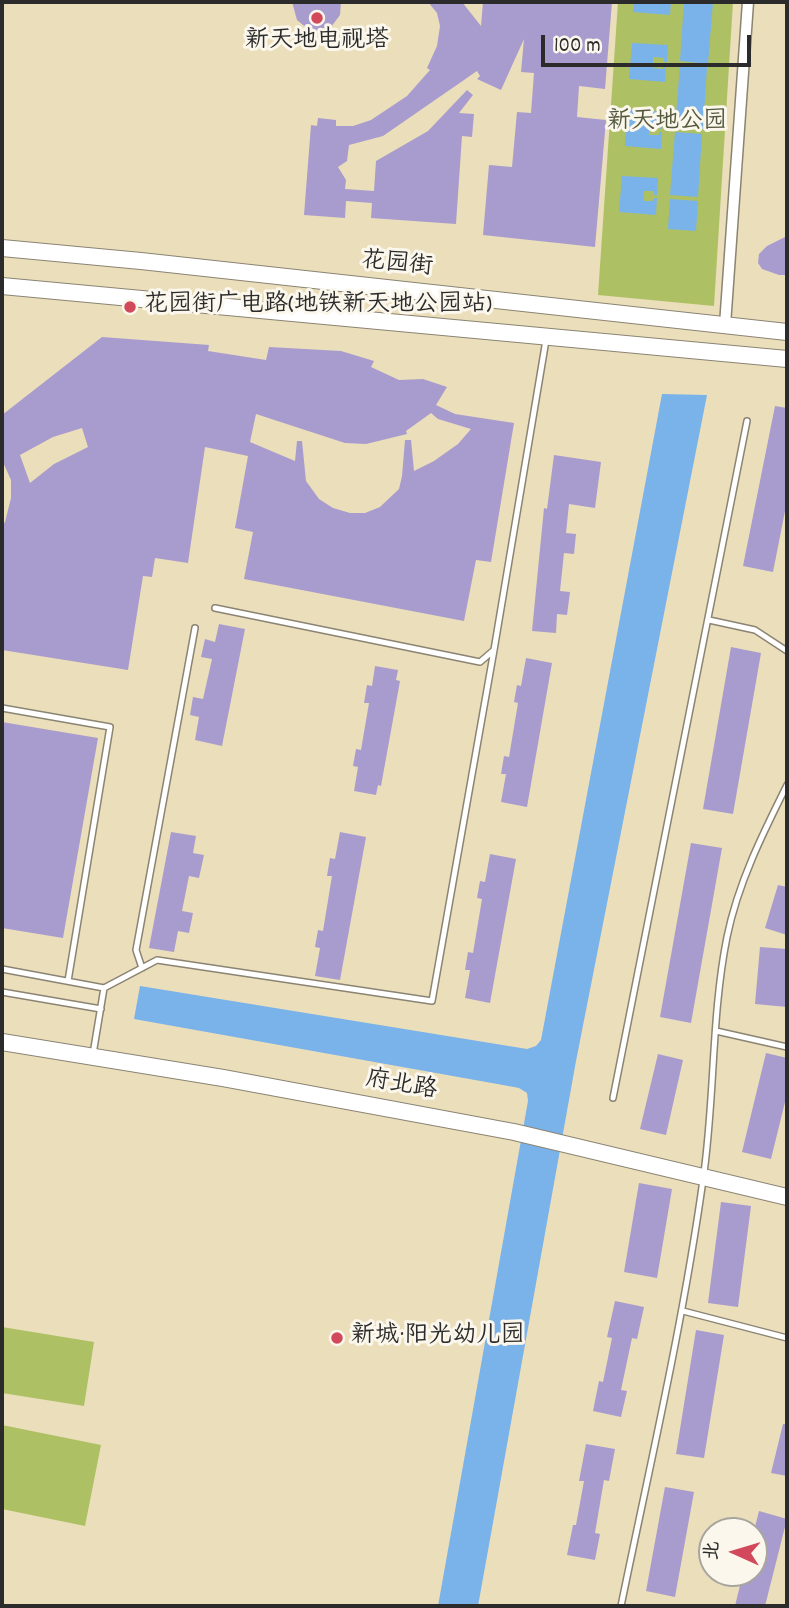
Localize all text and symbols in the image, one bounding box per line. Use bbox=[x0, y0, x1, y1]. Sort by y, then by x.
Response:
marker: 新天地电视塔 bbox=[309, 10, 325, 26]
scale bar bbox=[544, 21, 754, 65]
place label: 新天地电视塔 bbox=[245, 29, 389, 57]
text: 100 m bbox=[554, 32, 601, 62]
park label: 新天地公园 bbox=[607, 110, 727, 138]
street label: 花园街 bbox=[360, 248, 434, 284]
place label: 花园街广电路(地铁新天地公园站) bbox=[144, 293, 492, 321]
marker: 花园街广电路(地铁新天地公园站) bbox=[122, 299, 138, 315]
street label: 府北路 bbox=[363, 1067, 439, 1107]
place label: 新城·阳光幼儿园 bbox=[351, 1324, 524, 1352]
marker: 新城·阳光幼儿园 bbox=[329, 1330, 345, 1346]
north arrow bbox=[698, 1517, 768, 1587]
text: 北 bbox=[699, 1540, 728, 1561]

